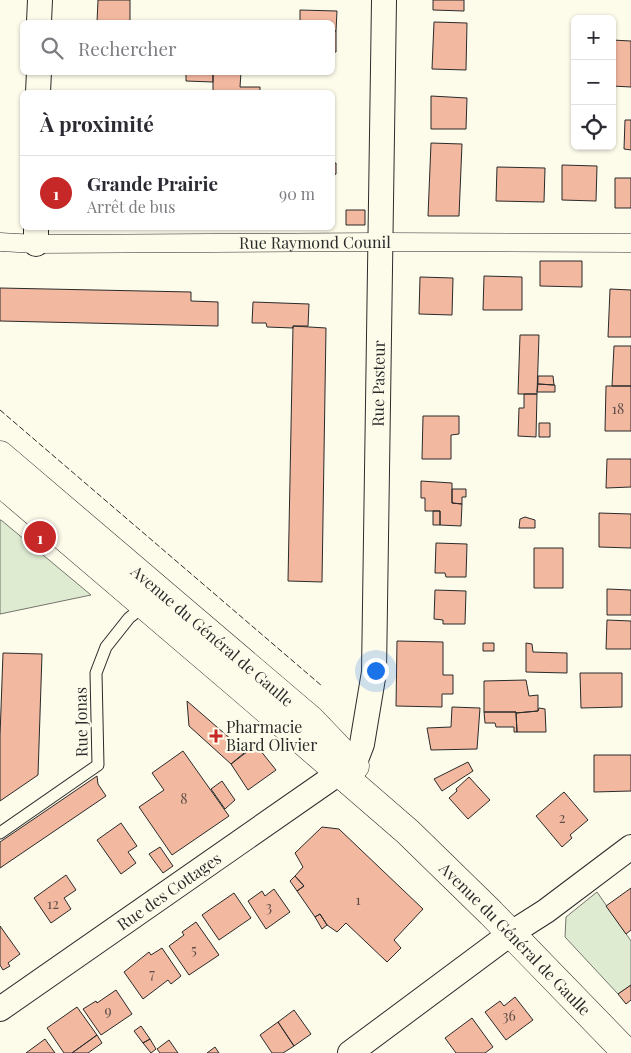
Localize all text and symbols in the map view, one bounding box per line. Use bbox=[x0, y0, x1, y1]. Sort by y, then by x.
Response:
map controls bbox=[571, 15, 616, 150]
button: + bbox=[571, 15, 616, 60]
search box bbox=[20, 20, 335, 75]
icon: search bbox=[38, 34, 66, 62]
text: Rechercher bbox=[78, 35, 177, 61]
button: − bbox=[571, 60, 616, 105]
button: locate bbox=[571, 105, 616, 150]
text: À proximité bbox=[40, 109, 154, 137]
text: Grande Prairie bbox=[87, 170, 218, 196]
text: 1 bbox=[53, 183, 59, 204]
text: 90 m bbox=[279, 183, 315, 204]
text: Arrêt de bus bbox=[87, 196, 175, 217]
street label: Rue Raymond Counil bbox=[239, 231, 391, 253]
street label: Rue Pasteur bbox=[367, 340, 389, 427]
house number: 18 bbox=[612, 399, 624, 418]
pin: 1 bbox=[24, 518, 56, 556]
street label: Avenue du Général de Gaulle bbox=[126, 560, 298, 711]
your location bbox=[363, 658, 389, 684]
street label: Rue Jonas bbox=[69, 687, 92, 757]
place label: Pharmacie Biard Olivier bbox=[226, 716, 317, 755]
marker: Pharmacie Biard Olivier bbox=[210, 730, 222, 742]
house number: 8 bbox=[180, 789, 188, 808]
house number: 2 bbox=[559, 808, 566, 827]
street label: Rue des Cottages bbox=[113, 847, 225, 934]
street label: Avenue du Général de Gaulle bbox=[435, 857, 596, 1020]
house number: 1 bbox=[355, 890, 361, 909]
house number: 12 bbox=[47, 894, 59, 913]
house number: 3 bbox=[266, 897, 272, 916]
house number: 5 bbox=[191, 940, 197, 959]
house number: 7 bbox=[149, 964, 155, 983]
house number: 9 bbox=[104, 1001, 112, 1020]
house number: 36 bbox=[502, 1006, 516, 1025]

